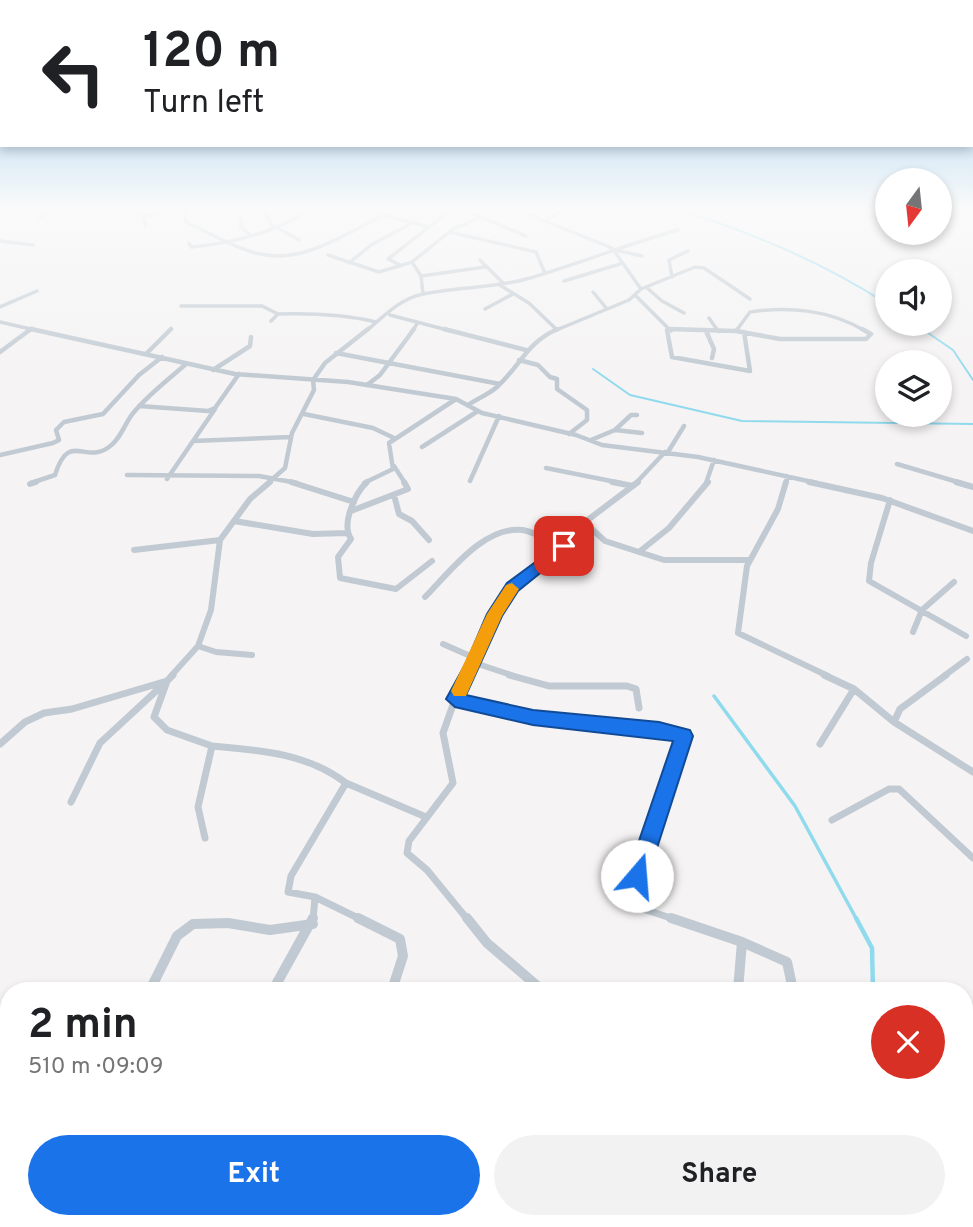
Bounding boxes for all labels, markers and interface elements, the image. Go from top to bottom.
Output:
text: 120 m [143,23,280,85]
icon: left [28,28,119,119]
text: Turn left [143,84,264,124]
north arrow [875,168,952,245]
map controls [875,168,952,427]
button: sound [875,259,952,336]
button: layers [875,350,952,427]
pin [534,516,594,576]
icon: arrive [545,527,583,565]
position arrow [600,839,674,913]
text: 2 min [28,1000,138,1053]
button: close [871,1005,945,1079]
text: 510 m · 09:09 [28,1053,164,1082]
button: Exit [28,1135,480,1215]
button: Share [494,1135,945,1215]

